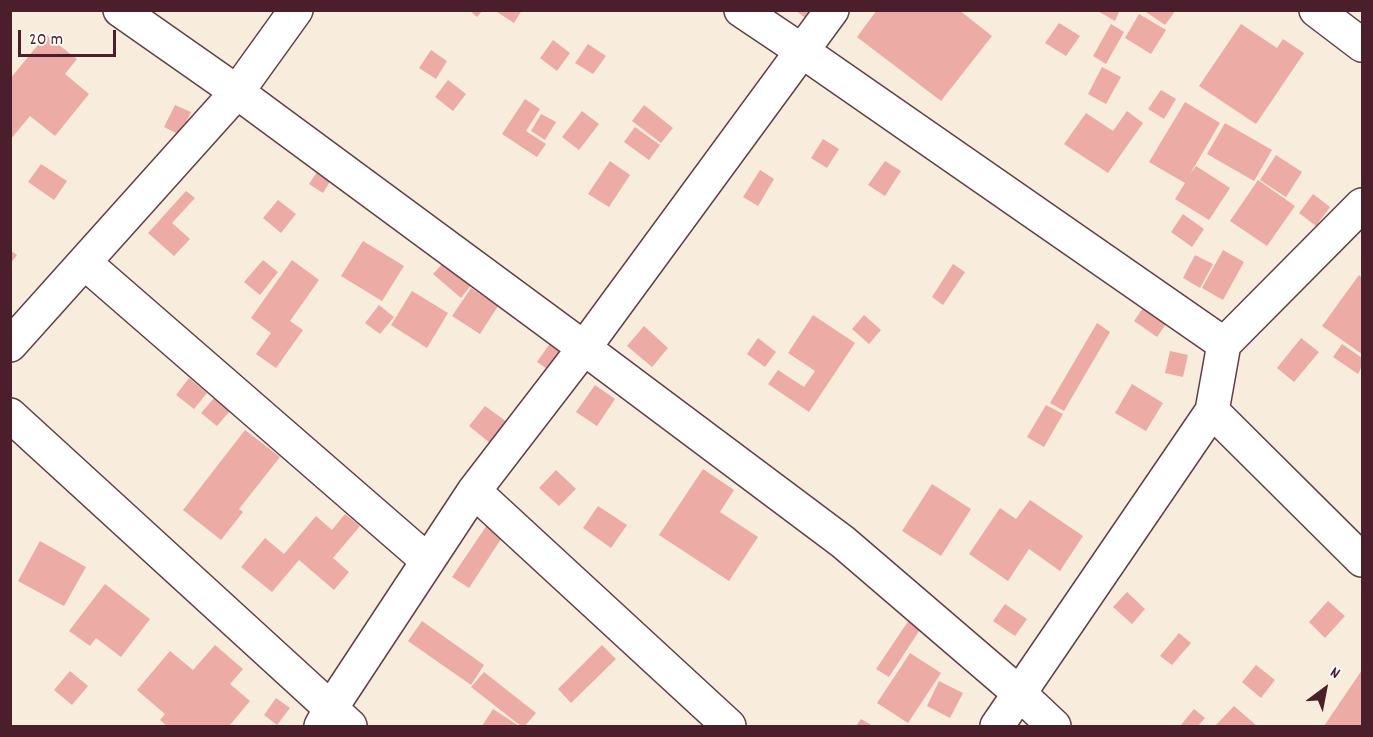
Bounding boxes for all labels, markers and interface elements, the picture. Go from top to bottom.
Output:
scale bar [21,18,118,56]
text: 20 m [29,28,63,53]
north arrow [1295,659,1355,719]
text: N [1325,661,1344,685]

